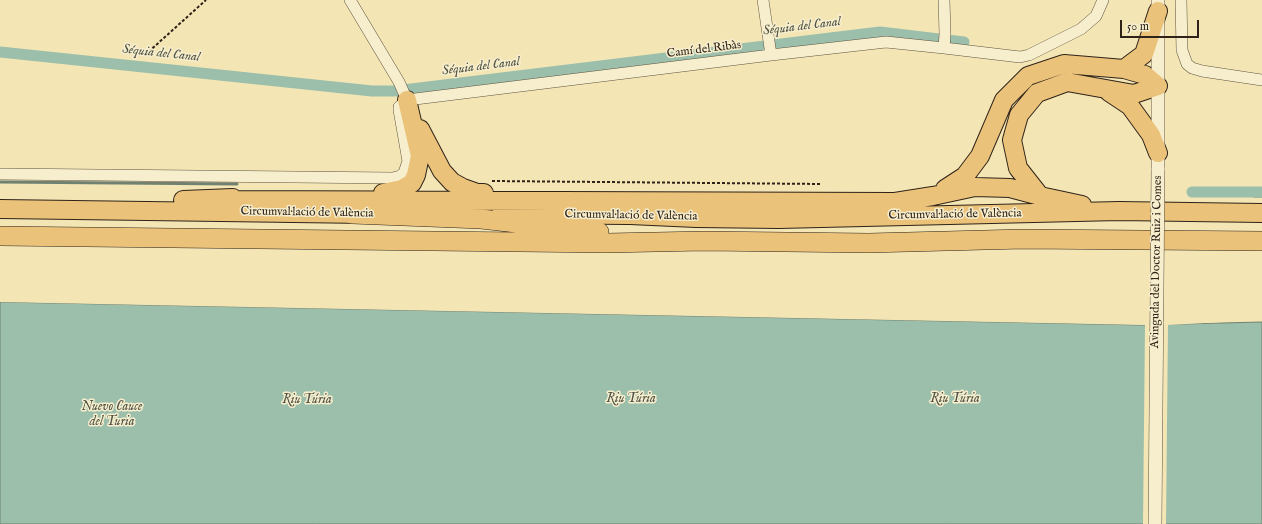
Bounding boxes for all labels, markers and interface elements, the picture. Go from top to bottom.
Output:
scale bar [1122,12,1201,38]
water label: Séquia del Canal [762,15,842,39]
text: 50 m [1127,19,1149,34]
street label: Camí del Ribàs [666,38,742,62]
water label: Séquia del Canal [121,42,201,66]
water label: Séquia del Canal [441,55,521,79]
street label: Avinguda del Doctor Ruiz i Comes [1148,175,1166,349]
street label: Circumval·lació de València [240,205,374,221]
street label: Circumval·lació de València [888,207,1022,223]
street label: Circumval·lació de València [564,208,698,224]
water label: Riu Túria [606,391,656,407]
water label: Riu Túria [930,391,980,407]
water label: Riu Túria [282,392,332,408]
water label: Nuevo Cauce del Turia [82,399,142,430]

